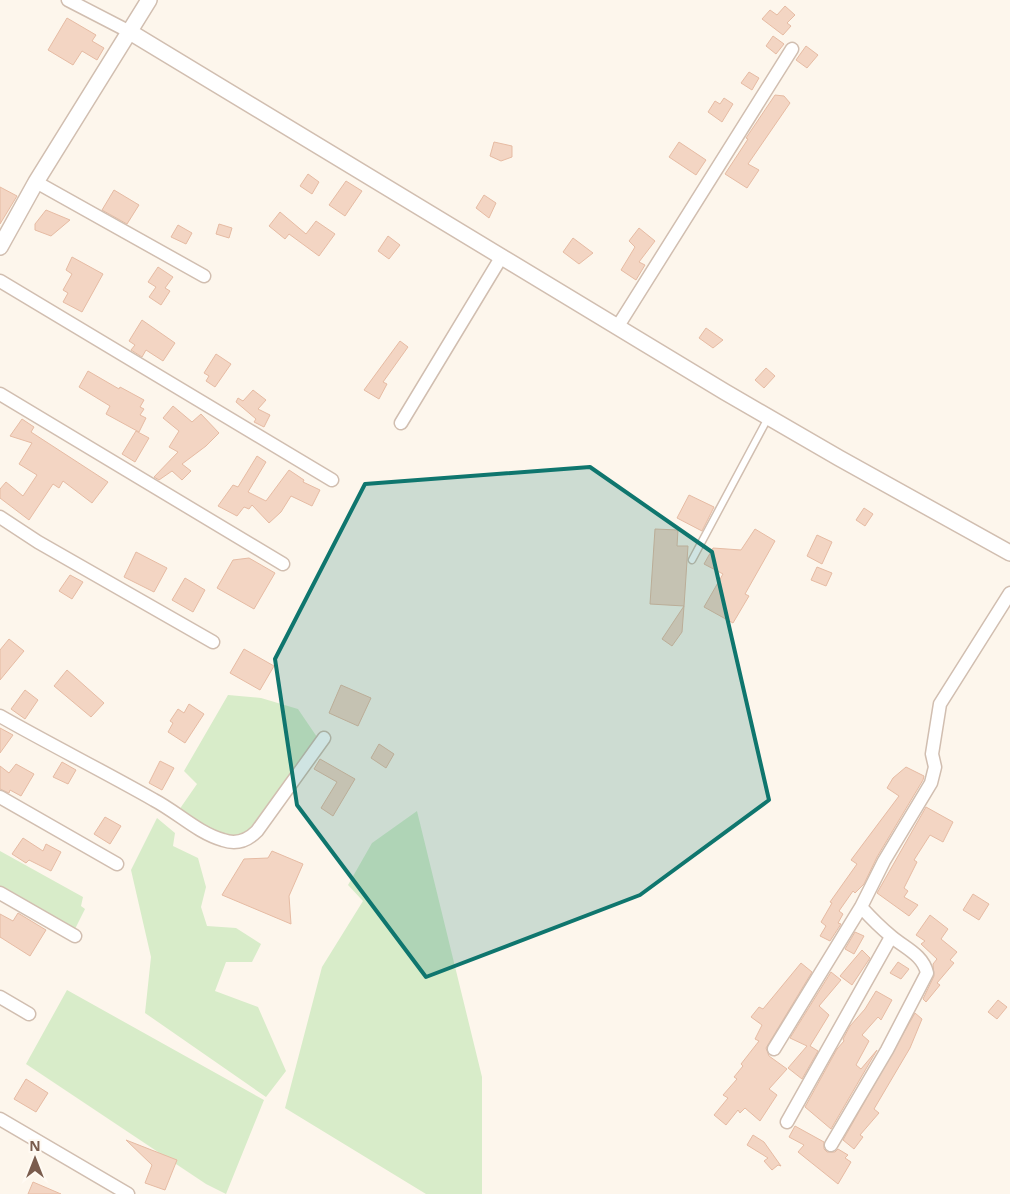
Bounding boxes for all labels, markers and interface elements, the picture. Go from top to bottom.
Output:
north arrow [10,1134,60,1184]
text: N [29,1136,41,1155]

